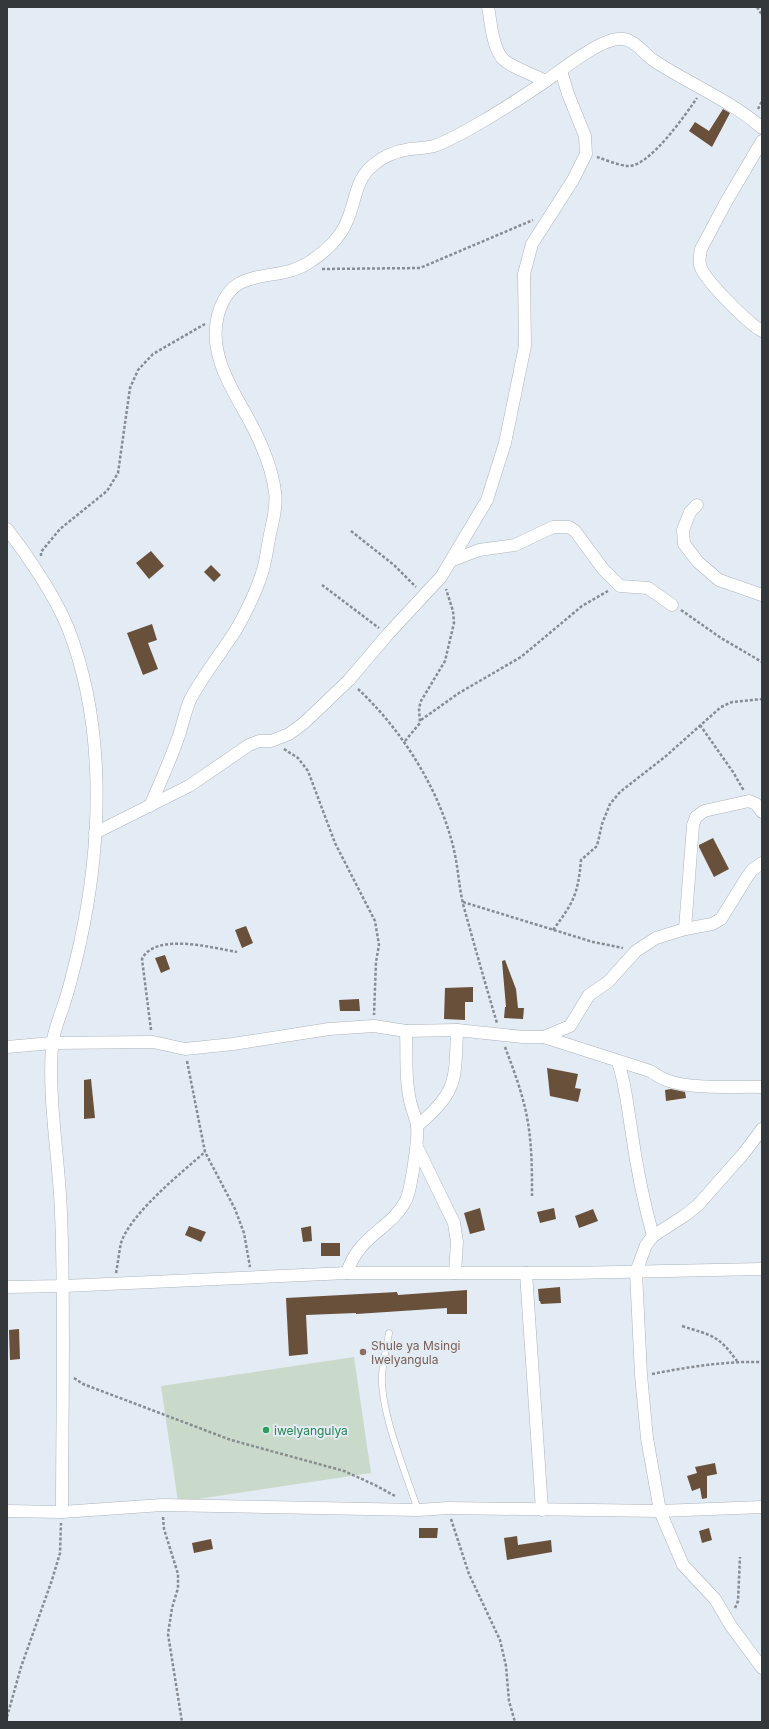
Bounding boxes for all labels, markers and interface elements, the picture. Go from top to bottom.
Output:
place label: Shule ya Msingi Iwelyangula [371,1338,460,1367]
marker: Shule ya Msingi Iwelyangula [358,1347,368,1357]
place label: iwelyangulya [274,1423,348,1438]
marker: iwelyangulya [261,1425,271,1435]

